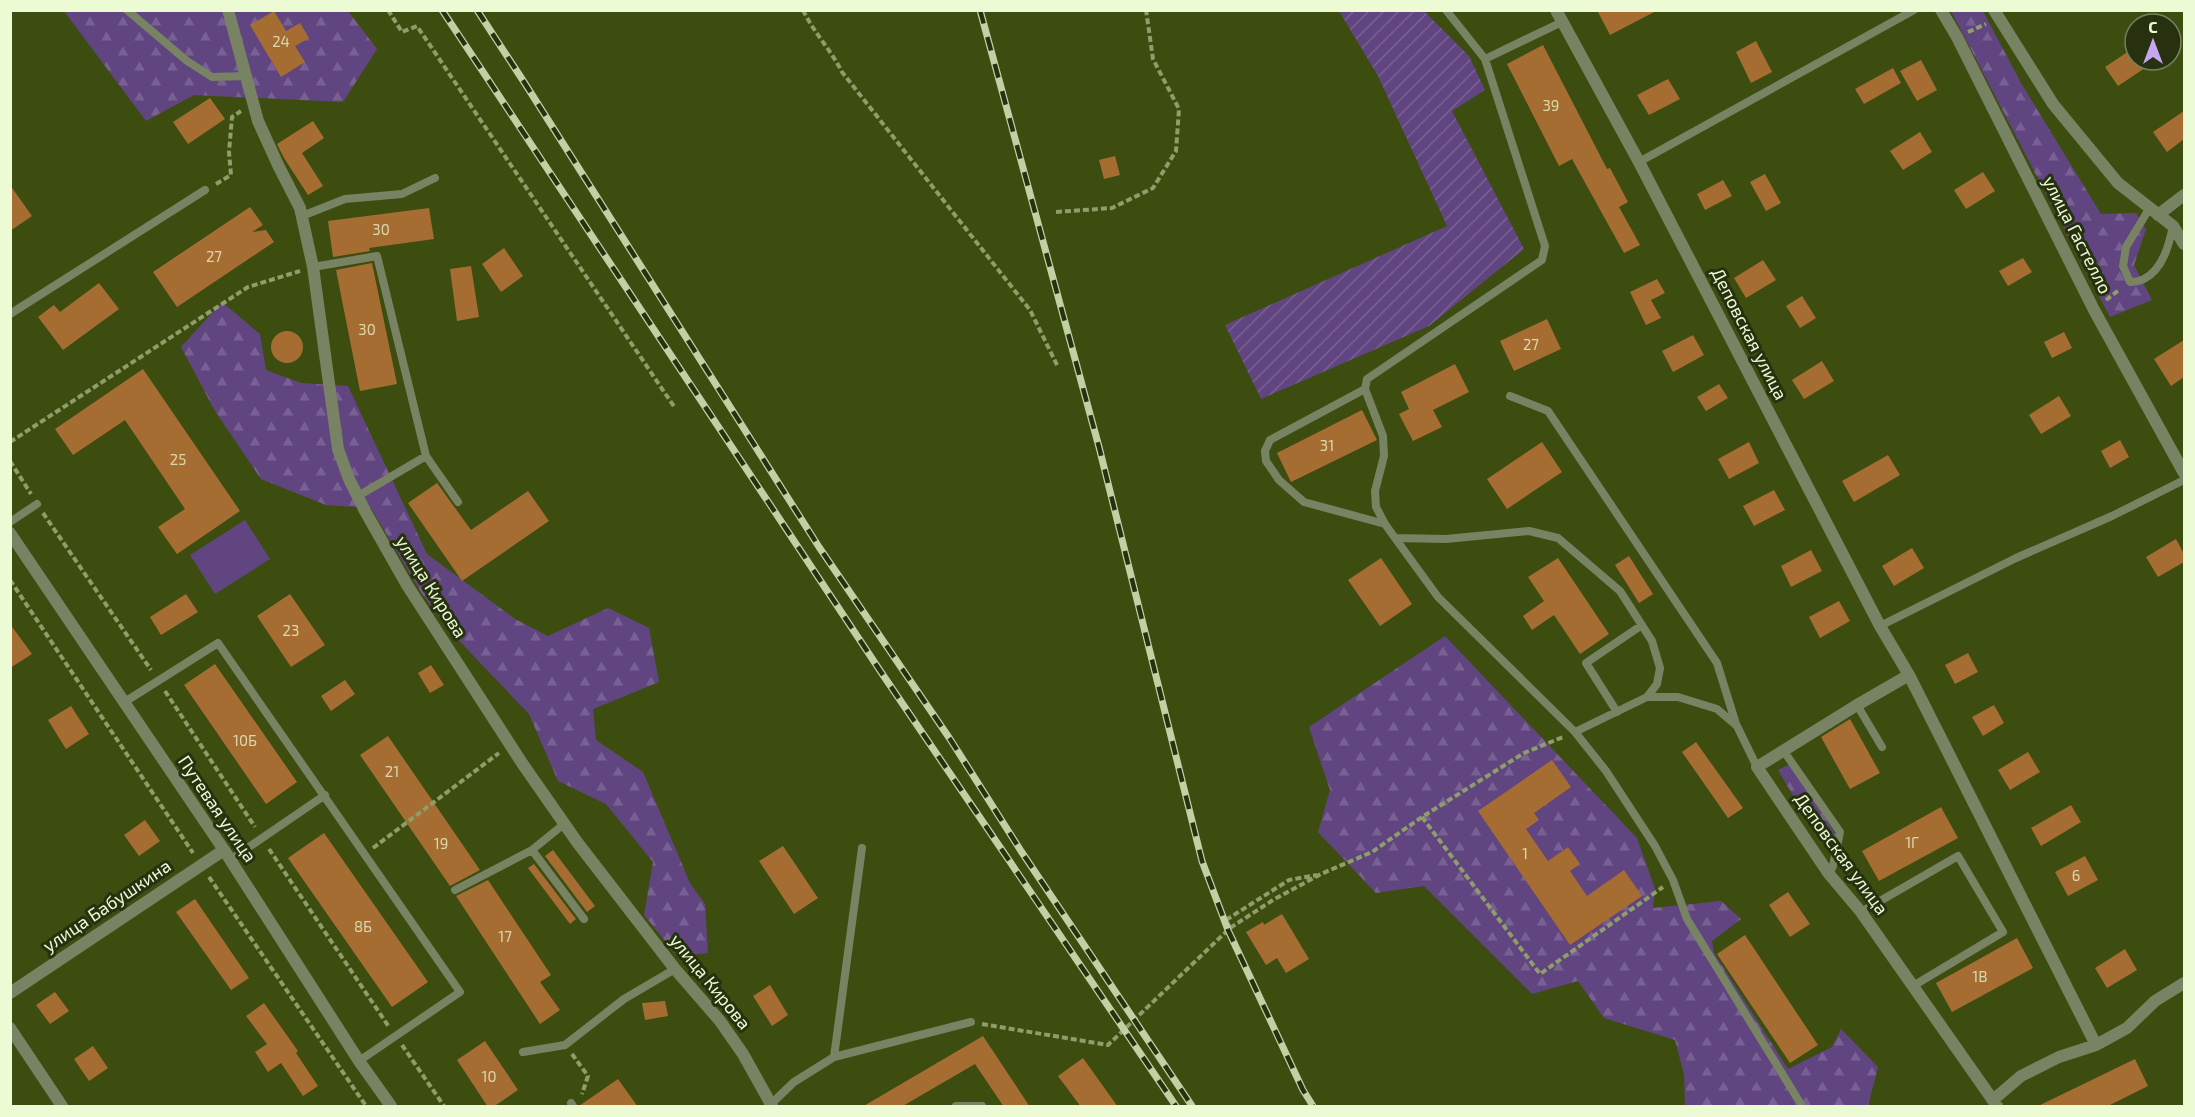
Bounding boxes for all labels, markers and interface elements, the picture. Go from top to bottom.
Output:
north arrow [2123,12,2183,72]
text: С [2148,17,2158,36]
house number: 24 [272,32,290,50]
house number: 39 [1543,96,1559,114]
street label: улица Гастелло [2039,172,2117,297]
house number: 30 [372,220,390,238]
house number: 27 [206,247,222,265]
street label: Деповская улица [1707,264,1793,403]
house number: 30 [358,320,376,338]
house number: 27 [1523,335,1539,353]
house number: 31 [1320,436,1334,454]
house number: 25 [170,450,186,468]
street label: улица Кирова [392,531,472,642]
house number: 23 [283,621,299,639]
house number: 10Б [233,731,257,749]
street label: Путевая улица [174,751,262,866]
house number: 21 [385,762,399,780]
street label: Деповская улица [1790,788,1893,919]
house number: 1Г [1905,833,1919,851]
house number: 19 [434,834,448,852]
house number: 1 [1522,844,1528,862]
street label: улица Бабушкина [38,854,175,956]
house number: 6 [2072,866,2080,884]
house number: 8Б [354,917,372,935]
house number: 17 [498,927,512,945]
street label: улица Кирова [666,929,756,1034]
house number: 1В [1972,967,1988,985]
house number: 10 [481,1067,497,1085]

